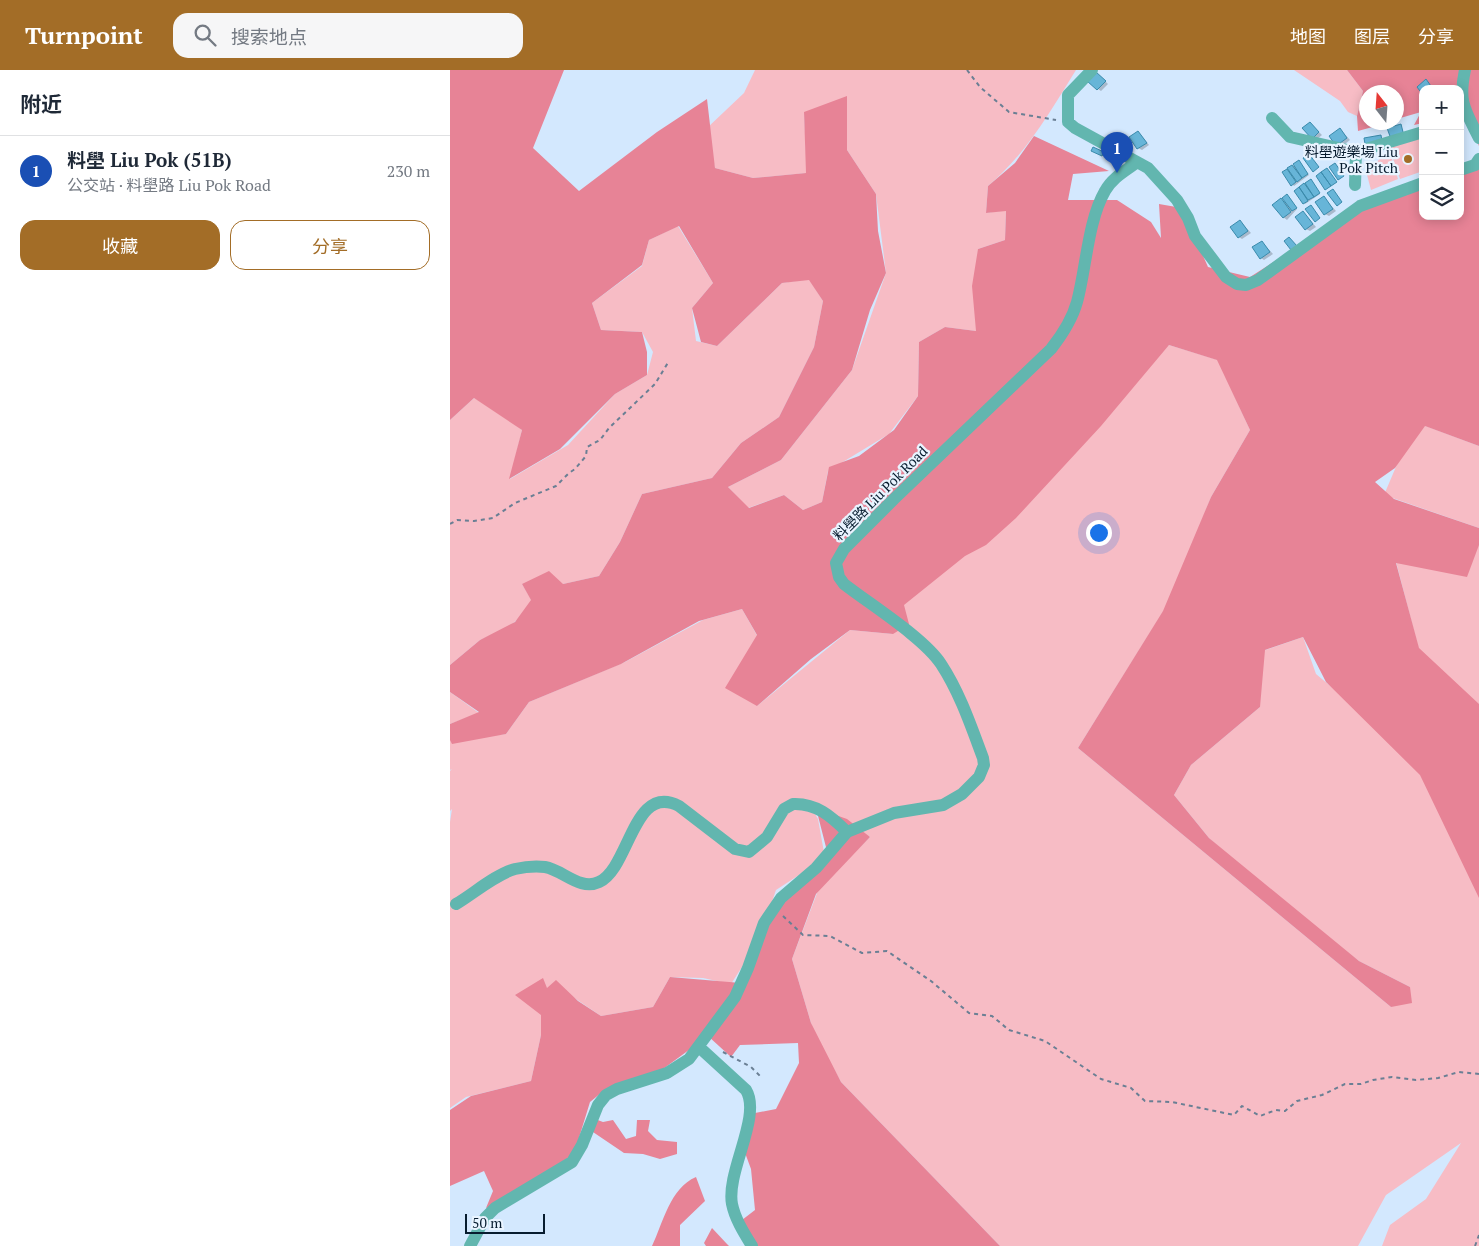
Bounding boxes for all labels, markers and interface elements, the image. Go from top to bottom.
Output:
search box [173,13,523,58]
text: Turnpoint [25,19,143,51]
icon: search [191,21,219,49]
text: 搜索地点 [231,24,307,49]
text: 地图 [1290,24,1326,48]
text: 图层 [1354,24,1390,48]
text: 分享 [1418,24,1454,48]
north arrow [1359,85,1404,130]
map controls [1419,85,1464,220]
button: + [1419,85,1464,130]
text: 附近 [20,90,62,118]
button: − [1419,130,1464,175]
pin: 1 [1101,132,1133,173]
place label: 料壆遊樂場 Liu Pok Pitch [1305,142,1398,177]
text: 料壆 Liu Pok (51B) [67,147,232,172]
marker: 料壆遊樂場 Liu Pok Pitch [1402,153,1414,165]
text: 1 [31,160,41,182]
text: 230 m [387,160,430,182]
text: 公交站 · 料壆路 Liu Pok Road [67,174,271,196]
button: layers [1419,175,1464,220]
button: 收藏 [20,220,220,270]
button: 分享 [230,220,430,270]
street label: 料壆路 Liu Pok Road [829,441,932,544]
your location [1086,520,1112,546]
scale bar [465,1211,545,1234]
text: 50 m [472,1213,502,1232]

